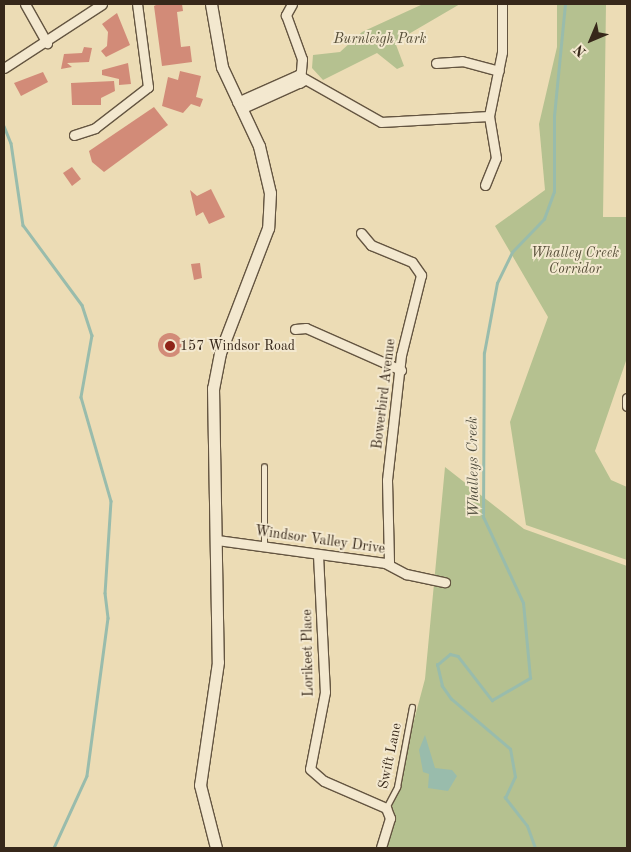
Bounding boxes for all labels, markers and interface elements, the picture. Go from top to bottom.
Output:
north arrow [566,15,616,65]
park label: Burnleigh Park [334,31,426,47]
text: N [572,42,589,59]
park label: Whalley Creek Corridor [531,245,619,278]
place label: 157 Windsor Road [180,338,295,354]
street label: Bowerbird Avenue [369,338,399,450]
marker: 157 Windsor Road [164,340,176,352]
water label: Whalleys Creek [464,416,484,518]
street label: Windsor Valley Drive [254,523,386,557]
street label: Lorikeet Place [299,609,317,697]
street label: Swift Lane [375,721,405,791]

